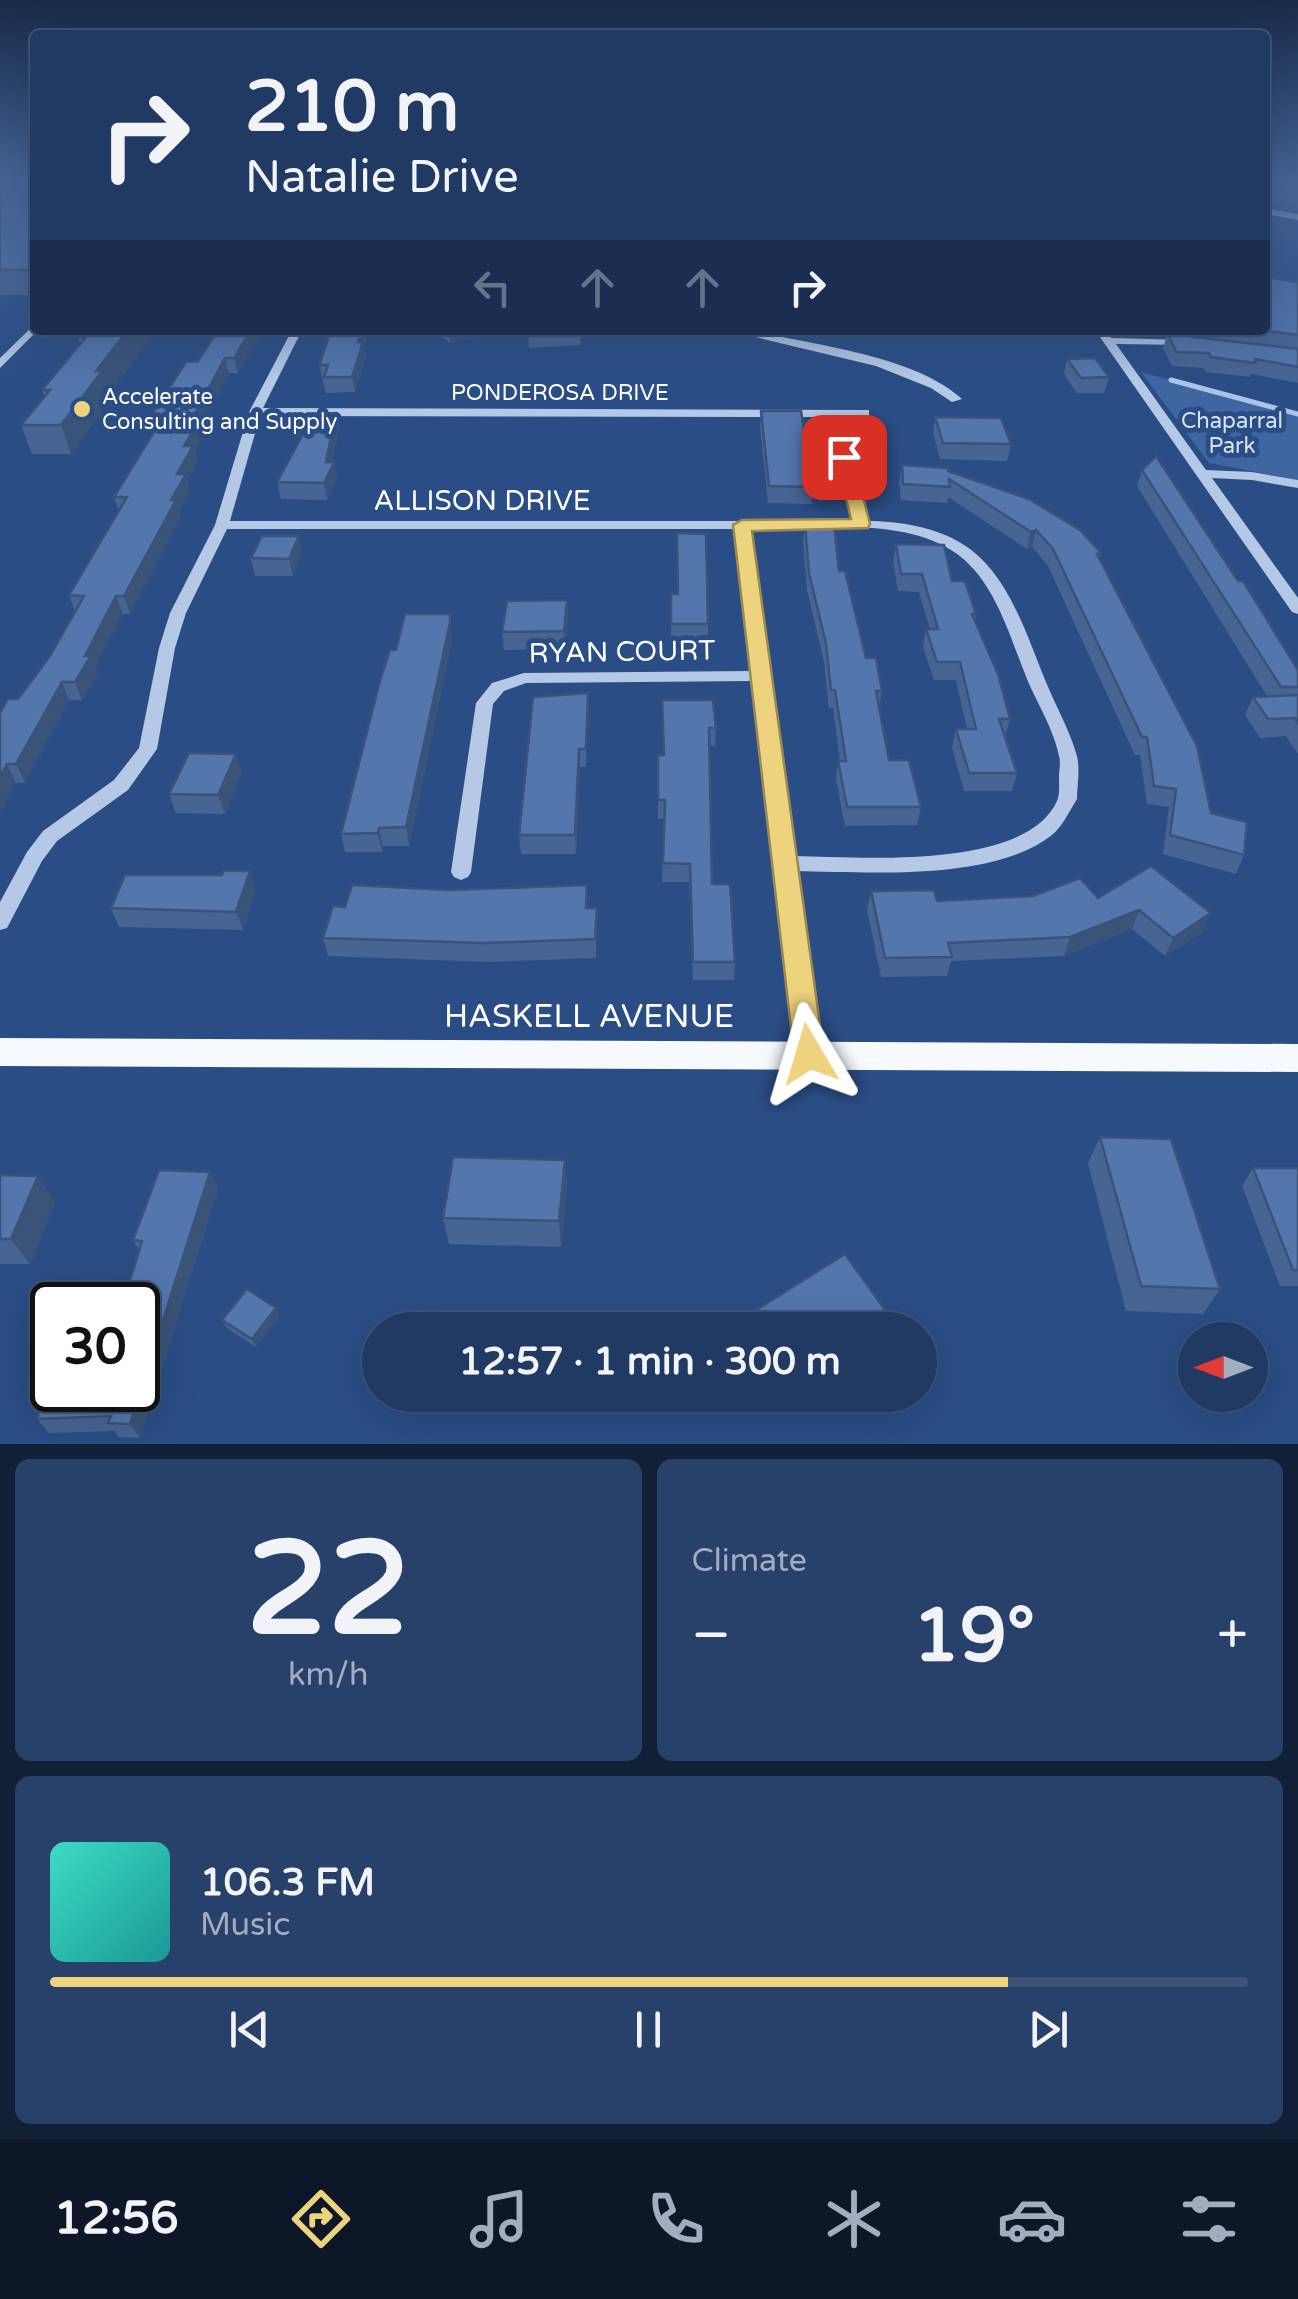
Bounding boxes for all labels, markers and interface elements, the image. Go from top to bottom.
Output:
text: 210 m [245,66,459,150]
icon: right [80,70,210,200]
text: Natalie Drive [245,151,519,205]
icon: left [465,260,520,315]
icon: ahead [570,260,625,315]
icon: ahead [675,260,730,315]
icon: right [780,260,835,315]
street label: PONDEROSA DRIVE [451,380,669,406]
place label: Accelerate Consulting and Supply [102,384,337,435]
marker: Accelerate Consulting and Supply [71,398,93,420]
park label: Chaparral Park [1181,408,1283,459]
pin [802,415,887,500]
icon: arrive [817,430,872,485]
street label: ALLISON DRIVE [373,484,591,518]
street label: RYAN COURT [528,633,716,671]
street label: HASKELL AVENUE [444,998,734,1036]
position arrow [757,1002,861,1106]
speed limit sign: 30 [30,1282,160,1412]
north arrow [1178,1322,1268,1412]
map controls [1178,1322,1268,1412]
text: 12:57 · 1 min · 300 m [458,1339,841,1385]
text: 22 [247,1513,410,1669]
text: Climate [692,1542,807,1580]
text: 19° [913,1591,1035,1681]
text: − [692,1603,731,1669]
text: + [1217,1603,1248,1669]
text: km/h [288,1656,368,1694]
text: 106.3 FM [200,1860,375,1906]
text: Music [200,1906,290,1944]
icon: previous [222,2002,277,2057]
icon: pause [621,2002,676,2057]
icon: next [1021,2002,1076,2057]
icon: directions [286,2184,356,2254]
icon: music [464,2184,534,2254]
icon: phone [641,2184,711,2254]
icon: climate [819,2184,889,2254]
icon: car [997,2184,1067,2254]
icon: filters [1174,2184,1244,2254]
text: 12:56 [54,2192,179,2246]

